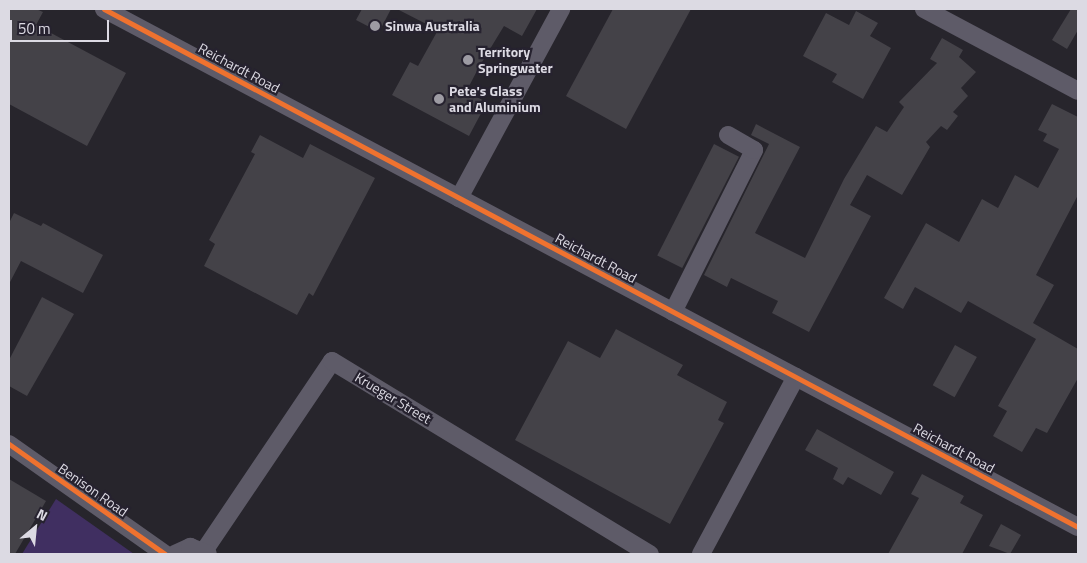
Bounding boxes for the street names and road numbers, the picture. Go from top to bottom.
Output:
street label: Reichardt Road [195,40,283,96]
street label: Reichardt Road [552,230,640,286]
street label: Krueger Street [352,369,434,427]
street label: Reichardt Road [910,420,998,476]
street label: Benison Road [55,460,131,520]

